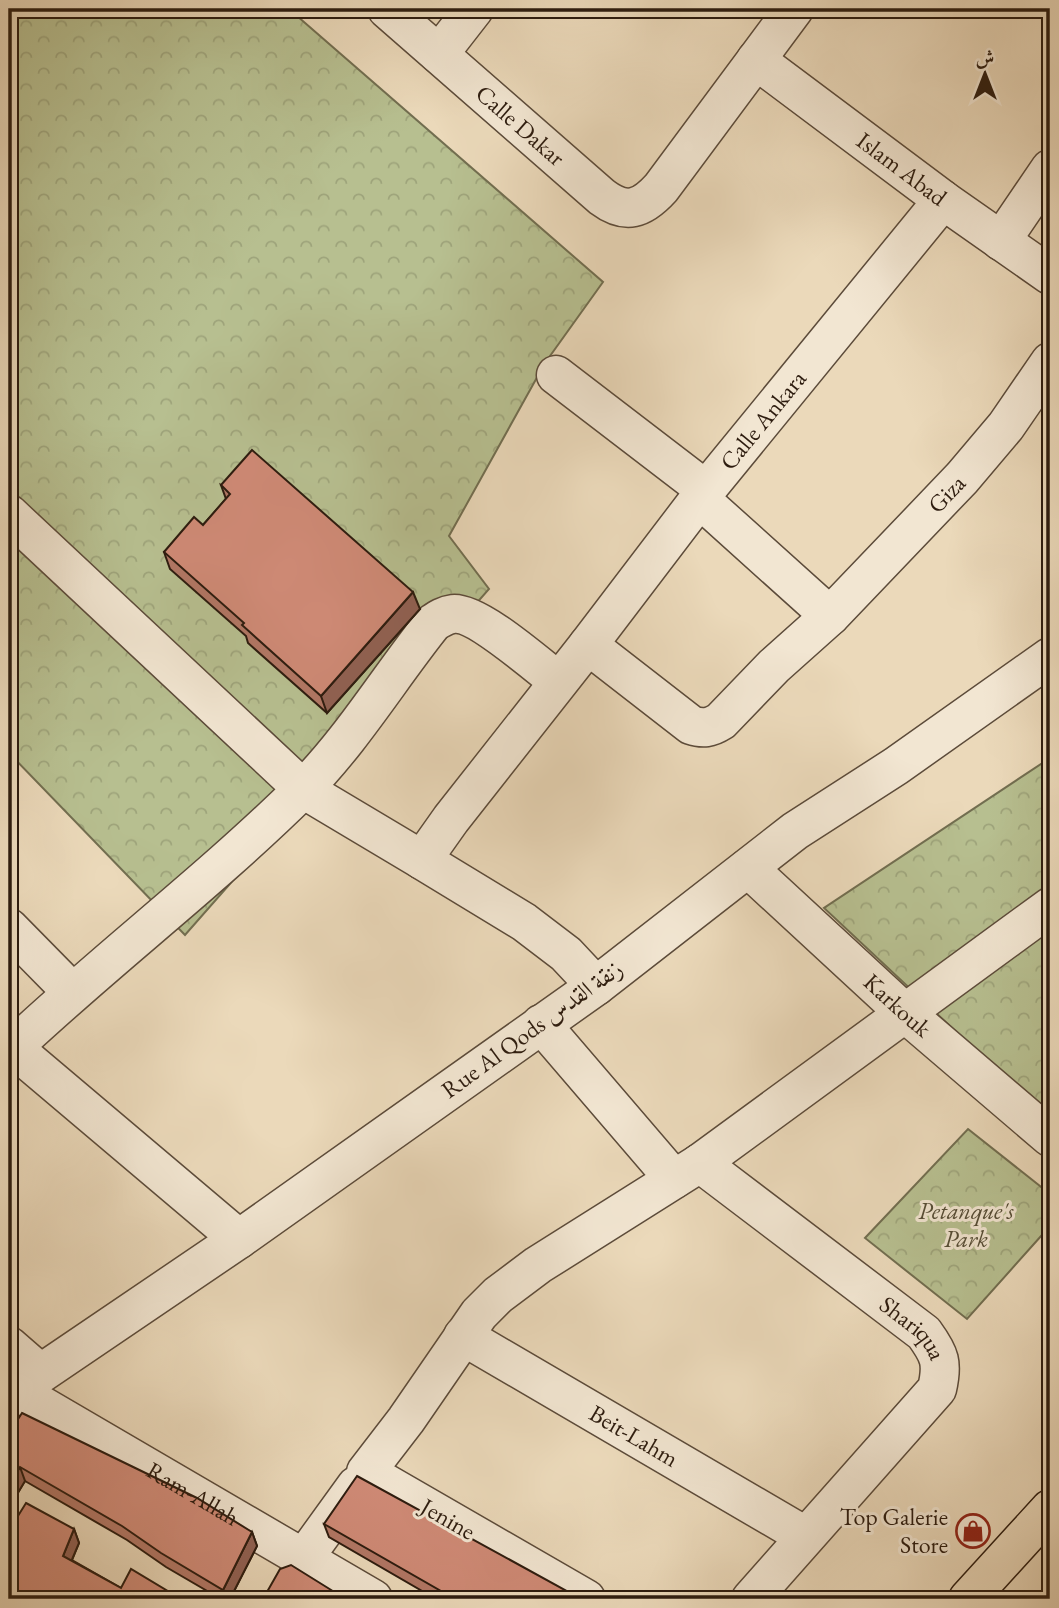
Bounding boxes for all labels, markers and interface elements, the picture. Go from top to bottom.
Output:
north arrow [950,38,1020,108]
text: ش [976,45,994,70]
street label: Calle Dakar [469,78,572,173]
street label: Islam Abad [851,125,954,213]
street label: Calle Ankara [713,363,813,476]
street label: Giza [921,467,972,520]
street label: Rue Al Qods زنقة القدس [435,952,628,1105]
street label: Karkouk [857,966,939,1044]
park label: Petanque's Park [918,1195,1014,1254]
street label: Shariqua [873,1289,954,1365]
street label: Beit-Lahm [584,1397,685,1474]
street label: Ram-Allah [141,1454,245,1533]
street label: Jenine [414,1490,481,1547]
place label: Top Galerie Store [840,1501,948,1560]
shop icon: Top Galerie Store [954,1512,992,1550]

